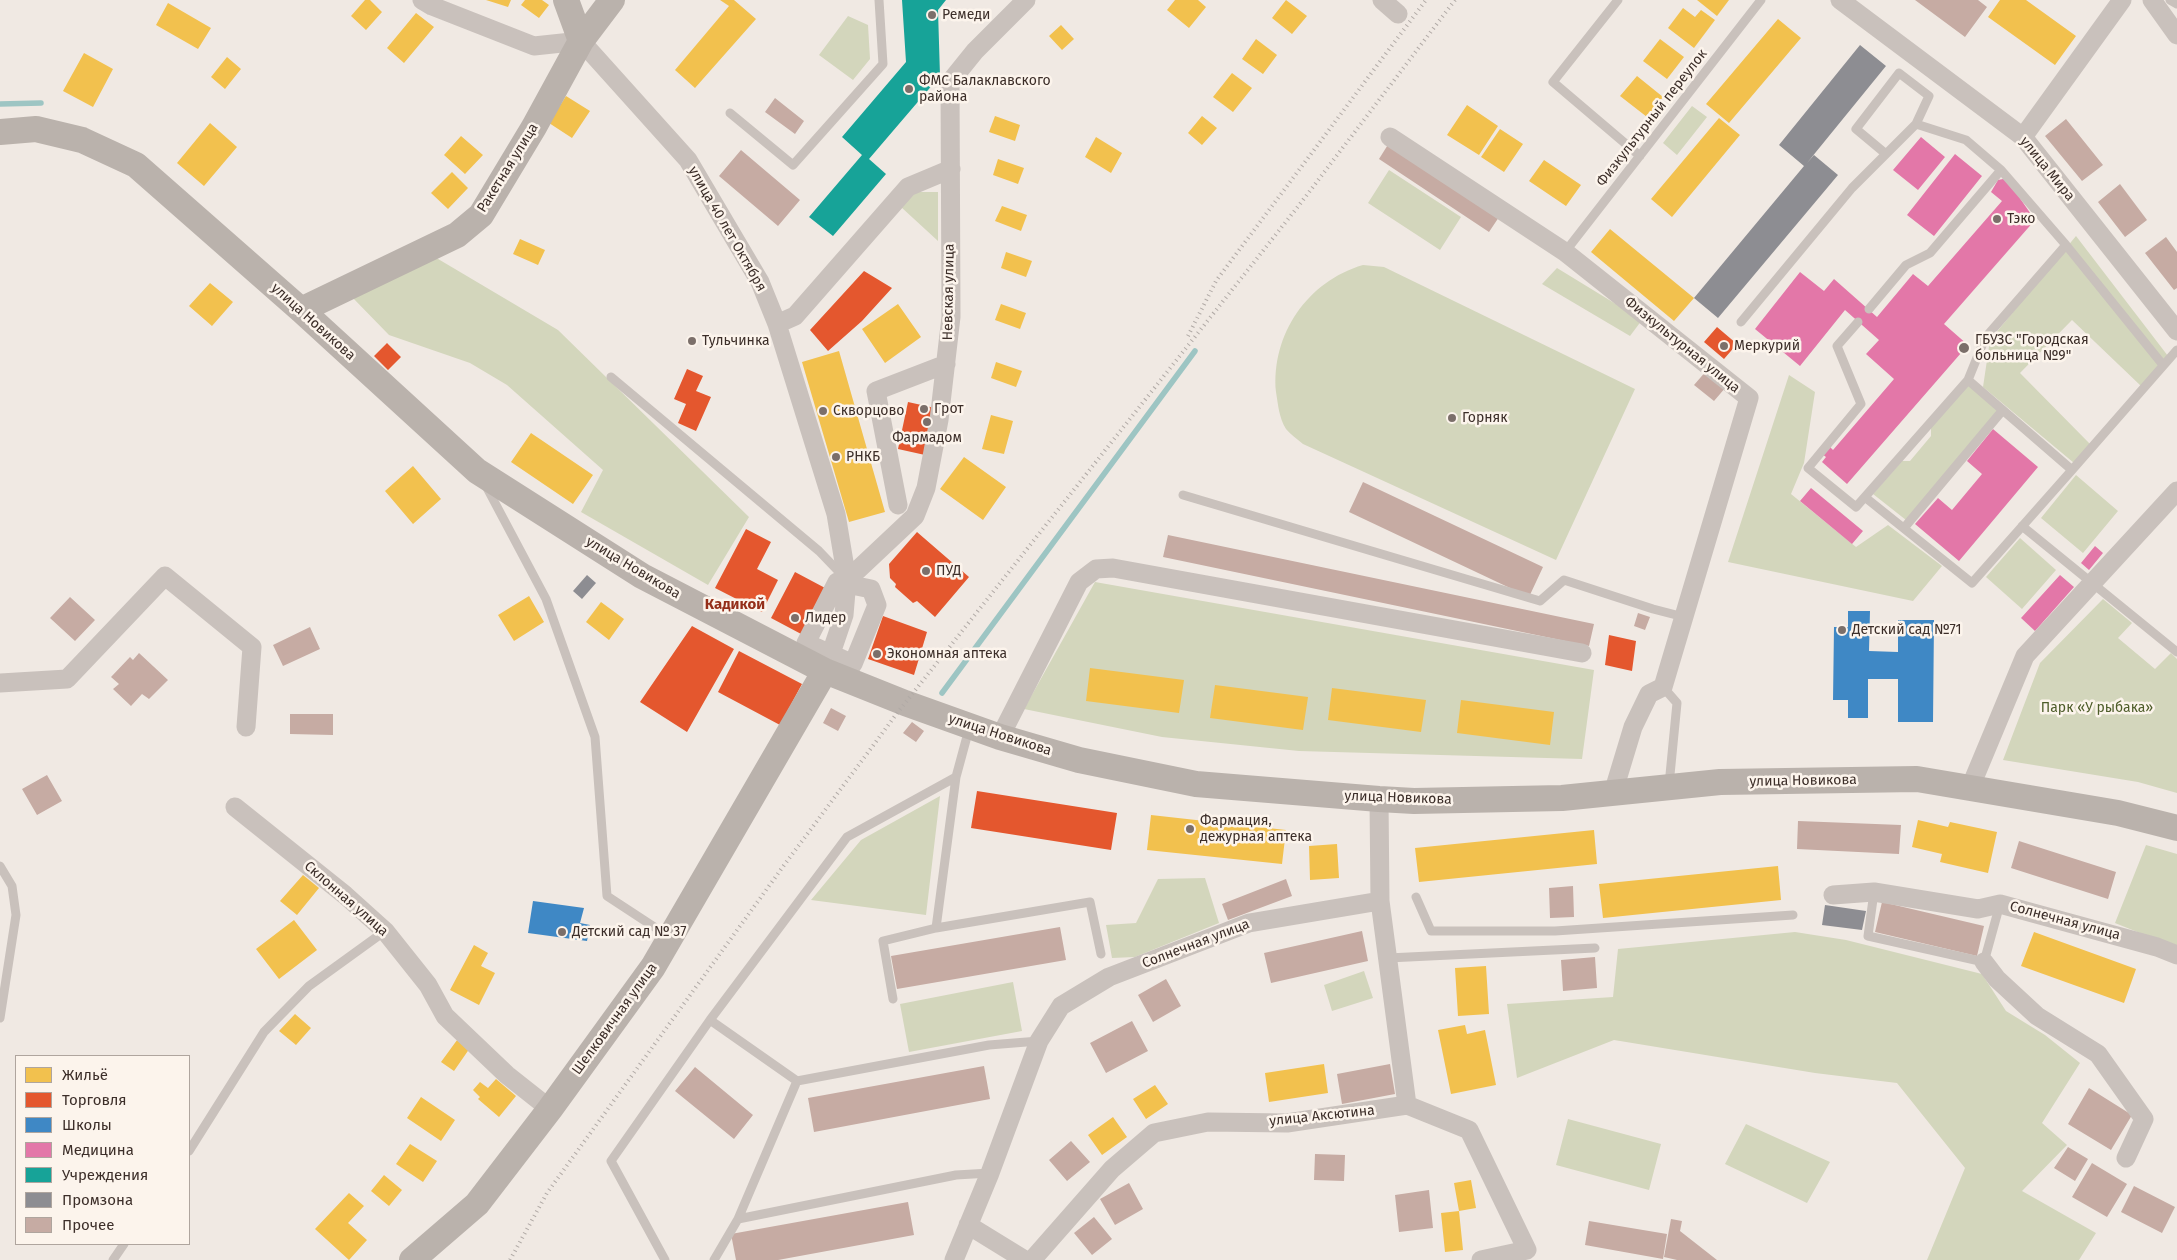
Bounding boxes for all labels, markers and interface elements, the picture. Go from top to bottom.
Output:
place label: Ремеди [942,7,990,23]
marker: Ремеди [926,9,938,21]
street label: Физкультурный переулок [1593,46,1711,190]
place label: ФМС Балаклавского района [919,73,1051,105]
marker: ФМС Балаклавского района [903,83,915,95]
street label: Ракетная улица [474,120,542,216]
street label: улица Мира [2016,133,2078,205]
street label: улица 40 лет Октября [684,163,770,295]
place label: Тэко [2007,211,2035,227]
marker: Тэко [1991,213,2003,225]
street label: Невская улица [940,243,958,341]
street label: улица Новикова [267,280,359,364]
street label: Физкультурная улица [1621,293,1743,397]
place label: ГБУЗС "Городская больница №9" [1975,332,2089,364]
place label: Тульчинка [702,333,770,349]
marker: Тульчинка [686,335,698,347]
place label: Меркурий [1734,338,1800,354]
marker: Меркурий [1718,340,1730,352]
marker: ГБУЗС "Городская больница №9" [1957,341,1971,355]
place label: Грот [934,401,964,417]
place label: Скворцово [833,403,904,419]
marker: Грот [918,403,930,415]
marker: Скворцово [817,405,829,417]
place label: Горняк [1462,410,1507,426]
marker: Горняк [1446,412,1458,424]
marker: Фармадом [921,416,933,428]
place label: Фармадом [892,430,962,446]
place label: РНКБ [846,449,880,465]
marker: РНКБ [830,451,842,463]
street label: улица Новикова [583,533,683,603]
place label: ПУД [936,563,961,579]
marker: ПУД [920,565,932,577]
district label: Кадикой [705,596,765,614]
place label: Лидер [805,610,846,626]
marker: Лидер [789,612,801,624]
place label: Детский сад №71 [1852,622,1962,638]
marker: Детский сад №71 [1836,624,1848,636]
place label: Экономная аптека [887,646,1007,662]
marker: Экономная аптека [871,648,883,660]
park label: Парк «У рыбака» [2041,700,2153,716]
street label: улица Новикова [946,710,1054,760]
street label: улица Новикова [1749,772,1857,790]
street label: улица Новикова [1344,788,1452,808]
place label: Фармация, дежурная аптека [1200,813,1312,846]
marker: Фармация, дежурная аптека [1184,823,1196,835]
street label: Склонная улица [301,858,391,940]
street label: Солнечная улица [2008,898,2122,944]
street label: Солнечная улица [1140,916,1252,972]
place label: Детский сад № 37 [572,924,687,940]
marker: Детский сад № 37 [556,926,568,938]
street label: Шелковичная улица [569,960,661,1078]
legend [15,1055,190,1245]
text: Жильё [62,1066,108,1084]
text: Торговля [62,1091,127,1109]
street label: улица Аксютина [1268,1102,1376,1130]
text: Школы [62,1116,112,1134]
text: Медицина [62,1141,134,1159]
text: Учреждения [62,1166,148,1184]
text: Промзона [62,1191,133,1209]
text: Прочее [62,1216,114,1234]

